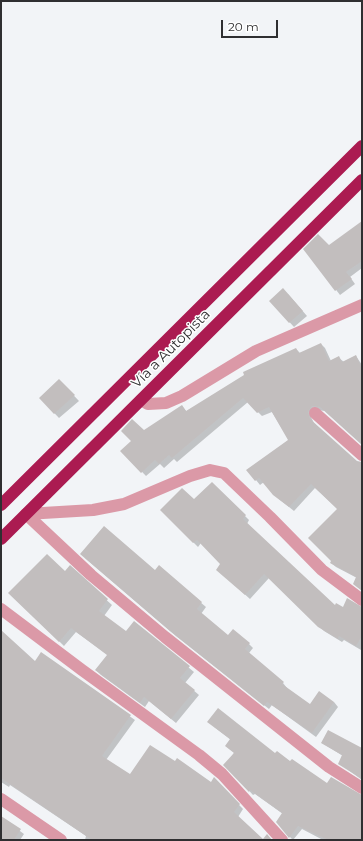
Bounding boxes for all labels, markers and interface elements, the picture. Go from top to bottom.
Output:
scale bar [223,12,280,38]
text: 20 m [228,19,259,34]
street label: Vía a Autopista [128,306,214,392]

